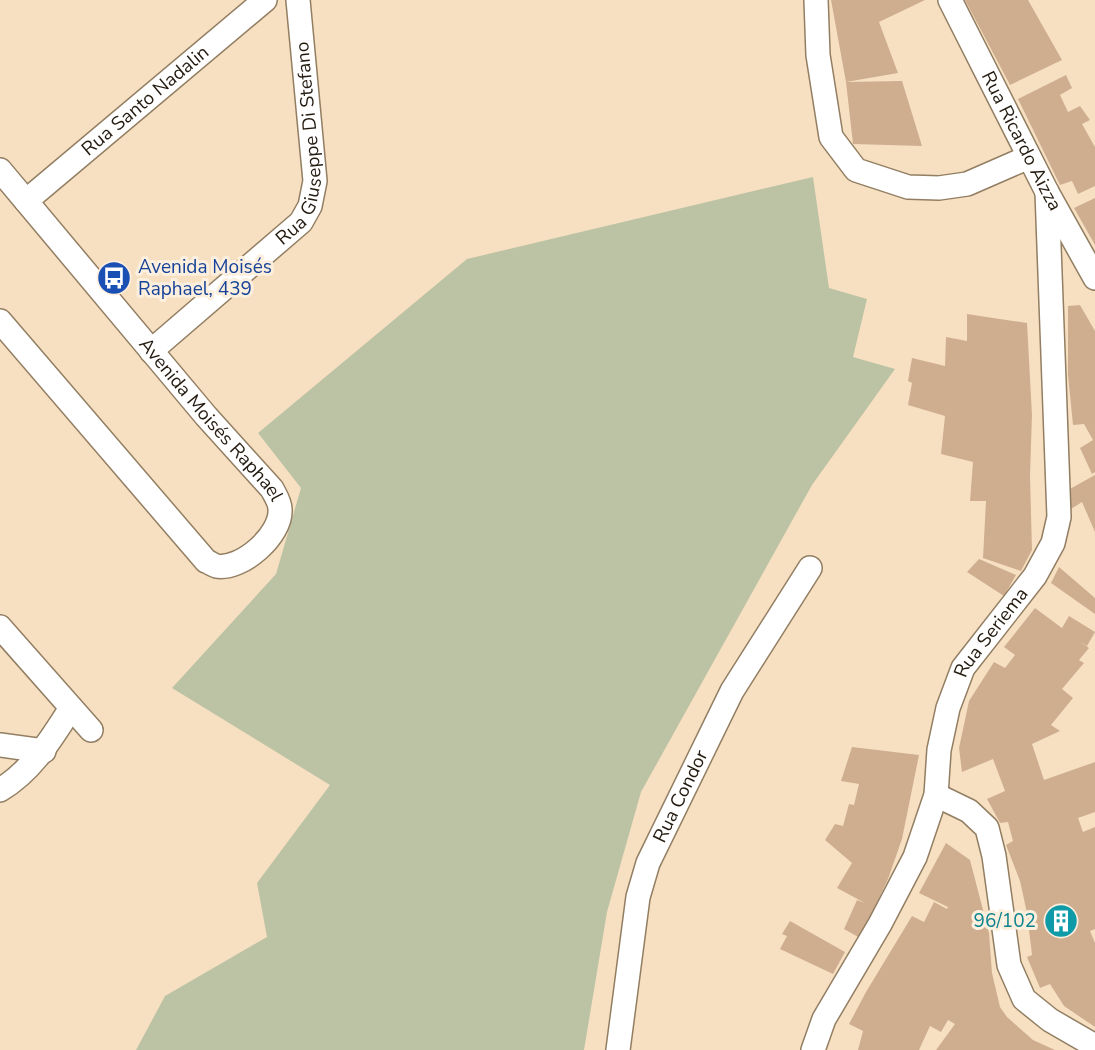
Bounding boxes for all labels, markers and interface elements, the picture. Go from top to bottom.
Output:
street label: Rua Santo Nadalin [76,39,215,162]
street label: Rua Giuseppe Di Stefano [270,41,328,251]
street label: Rua Ricardo Aizza [975,67,1068,215]
place label: Avenida Moisés Raphael, 439 [138,254,272,302]
bus stop icon: Avenida Moisés Raphael, 439 [95,259,133,297]
street label: Avenida Moisés Raphael [133,332,290,506]
street label: Rua Seriema [948,582,1034,681]
street label: Rua Condor [647,745,714,847]
building icon: 96/102 [1042,902,1080,940]
place label: 96/102 [974,908,1036,934]

